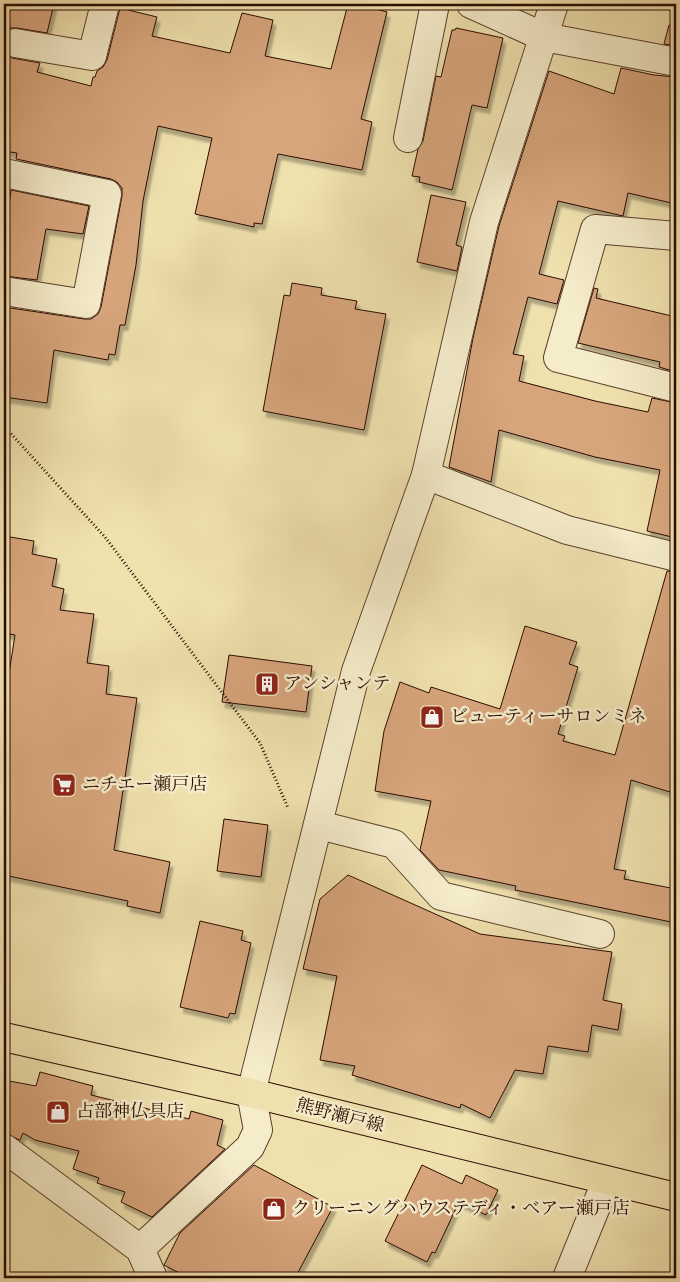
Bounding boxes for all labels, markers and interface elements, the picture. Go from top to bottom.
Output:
building icon: アンシャンテ [254,671,280,697]
place label: アンシャンテ [284,673,390,695]
shop icon: ビューティーサロンミネ [419,704,445,730]
place label: ビューティーサロンミネ [450,706,647,728]
supermarket icon: ニチエー瀬戸店 [51,772,77,798]
place label: ニチエー瀬戸店 [82,774,207,796]
street label: 熊野瀬戸線 [294,1094,386,1138]
shop icon: 占部神仏具店 [45,1099,71,1125]
place label: 占部神仏具店 [76,1101,184,1123]
shop icon: クリーニングハウステディ・ベアー瀬戸店 [261,1196,287,1222]
place label: クリーニングハウステディ・ベアー瀬戸店 [292,1198,630,1220]

